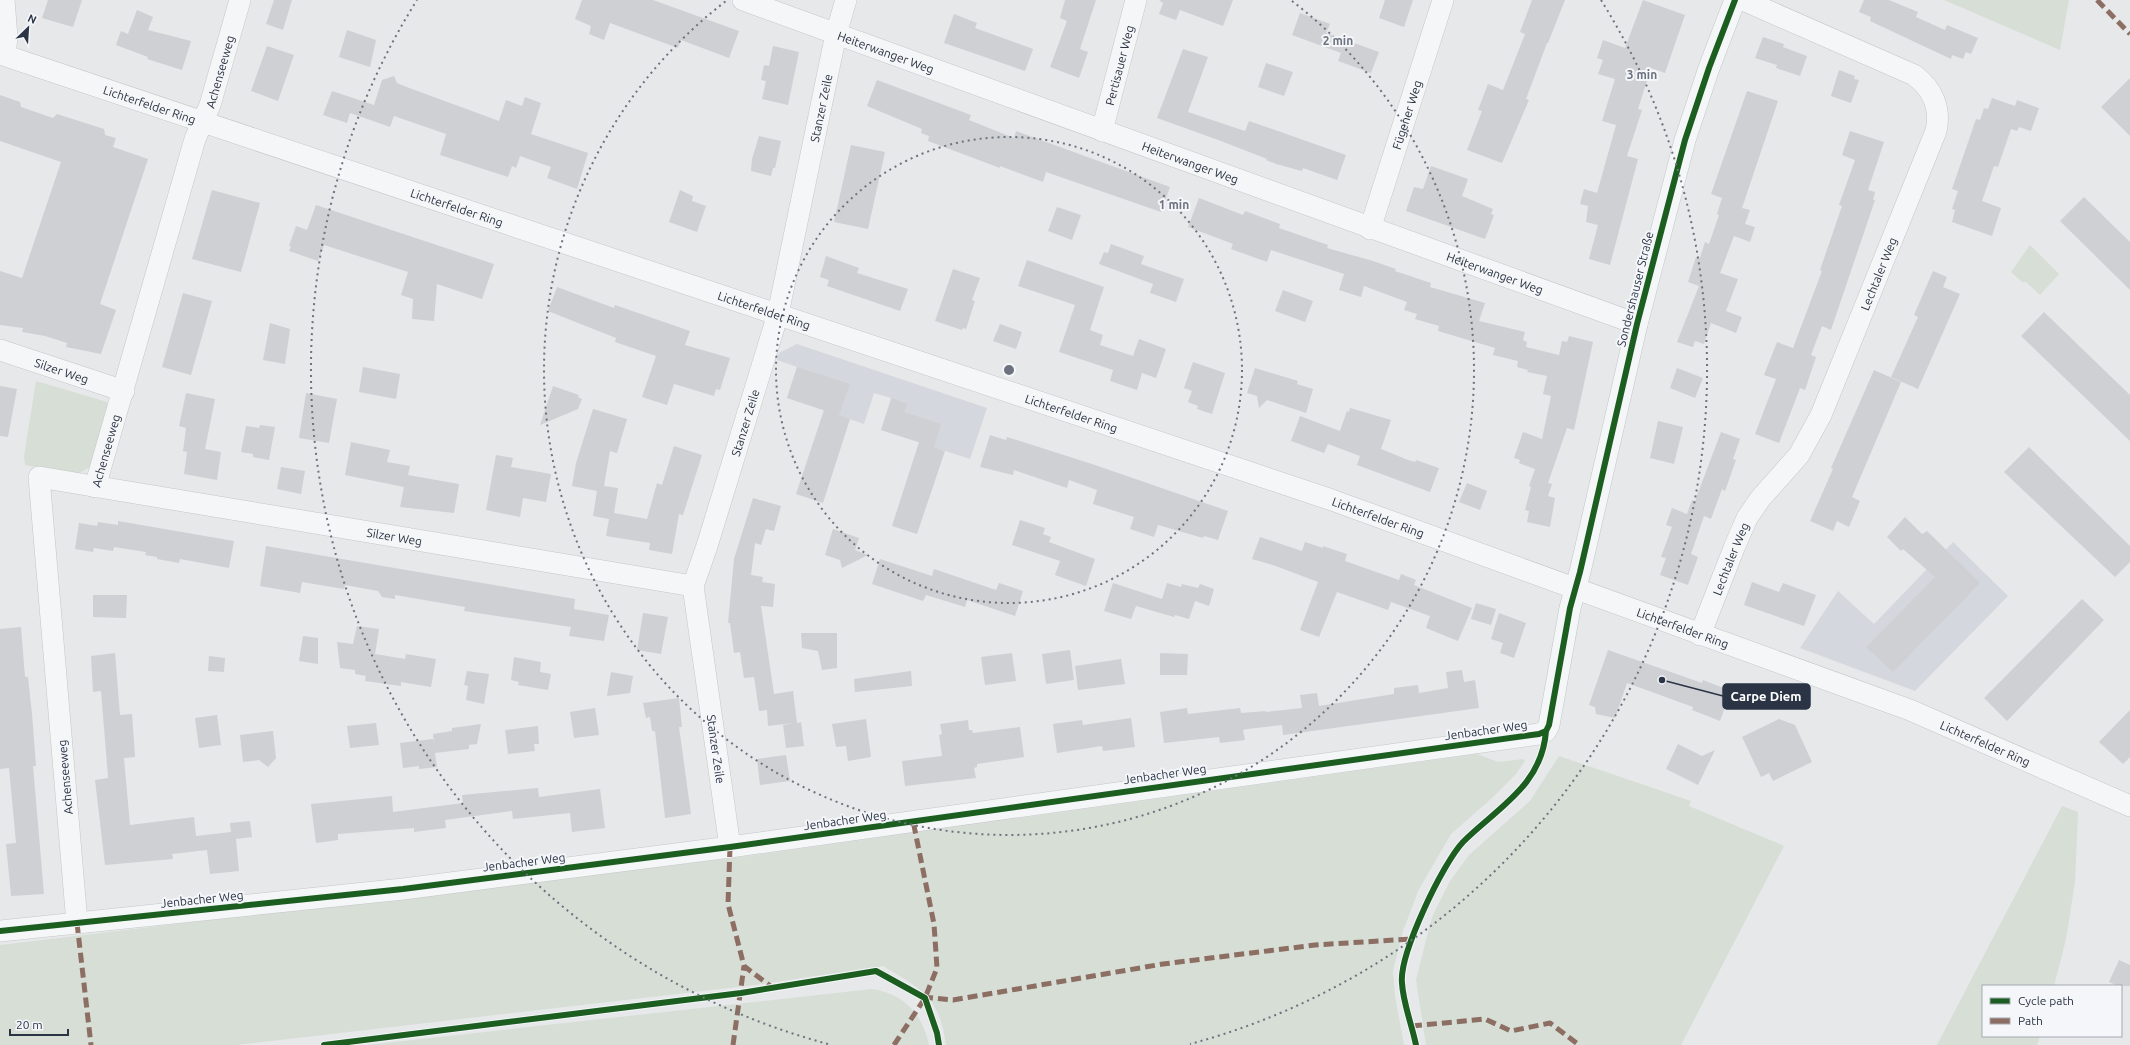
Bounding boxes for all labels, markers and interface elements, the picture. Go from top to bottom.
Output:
north arrow [8,8,48,48]
text: N [26,12,38,26]
street label: Pertisauer Weg [1102,24,1136,107]
street label: Heiterwanger Weg [836,28,936,75]
street label: Achenseeweg [203,34,236,109]
text: 2 min [1323,34,1353,47]
text: 3 min [1627,68,1657,81]
street label: Stanzer Zeile [807,73,834,143]
street label: Fügener Weg [1389,78,1424,151]
street label: Lichterfelder Ring [102,83,198,126]
street label: Heiterwanger Weg [1141,139,1241,186]
street label: Lichterfelder Ring [409,185,505,229]
text: 1 min [1159,198,1189,211]
street label: Sondershauser Straße [1614,230,1656,348]
street label: Lechtaler Weg [1858,235,1899,312]
street label: Heiterwanger Weg [1445,249,1545,296]
street label: Lichterfelder Ring [716,288,812,331]
street label: Silzer Weg [33,355,90,385]
centre of rings [1002,363,1016,377]
street label: Stanzer Zeile [728,388,761,458]
street label: Lichterfelder Ring [1024,391,1120,434]
street label: Achenseeweg [89,413,122,488]
street label: Lichterfelder Ring [1331,494,1426,540]
street label: Lechtaler Weg [1710,520,1751,597]
street label: Silzer Weg [366,525,423,547]
street label: Lichterfelder Ring [1635,605,1731,650]
callout: Carpe Diem [1723,684,1810,709]
text: Carpe Diem [1731,689,1801,703]
street label: Stanzer Zeile [705,714,727,784]
street label: Jenbacher Weg [1444,718,1528,742]
street label: Lichterfelder Ring [1938,718,2032,768]
street label: Achenseeweg [55,739,75,815]
street label: Jenbacher Weg [1123,762,1207,786]
street label: Jenbacher Weg [803,808,887,832]
street label: Jenbacher Weg [482,850,566,874]
street label: Jenbacher Weg [160,888,244,910]
legend [1982,985,2122,1037]
text: Cycle path [2018,994,2074,1007]
scale bar [10,1011,68,1037]
text: Path [2018,1014,2043,1027]
text: 20 m [16,1018,43,1031]

